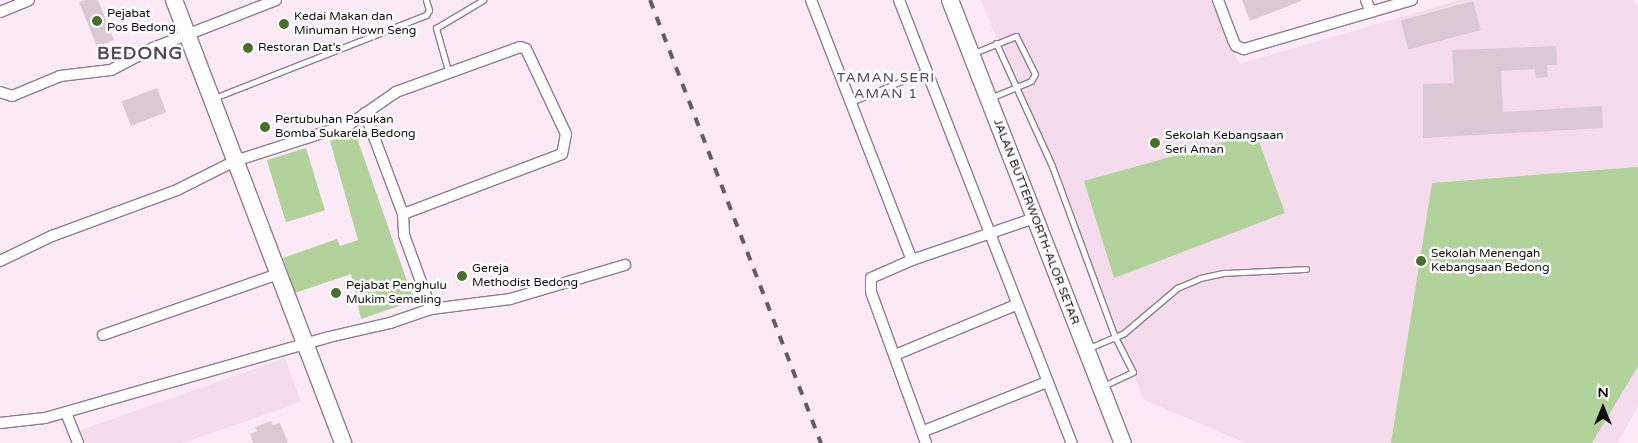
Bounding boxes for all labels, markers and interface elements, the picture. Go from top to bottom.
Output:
place label: Pejabat Pos Bedong [107,7,176,35]
place label: Kedai Makan dan Minuman Hown Seng [294,10,416,38]
marker: Pejabat Pos Bedong [91,15,103,27]
marker: Kedai Makan dan Minuman Hown Seng [278,18,290,30]
place label: Restoran Dat's [258,41,341,55]
district label: BEDONG [96,42,184,64]
marker: Restoran Dat's [242,42,254,54]
district label: TAMAN SERI AMAN 1 [836,70,936,102]
place label: Pertubuhan Pasukan Bomba Sukarela Bedong [275,113,416,141]
street label: JALAN BUTTERWORTH-ALOR SETAR [990,117,1082,327]
marker: Pertubuhan Pasukan Bomba Sukarela Bedong [259,121,271,133]
place label: Sekolah Kebangsaan Seri Aman [1165,129,1284,157]
marker: Sekolah Kebangsaan Seri Aman [1149,137,1161,149]
place label: Sekolah Menengah Kebangsaan Bedong [1431,247,1549,275]
marker: Sekolah Menengah Kebangsaan Bedong [1415,255,1427,267]
place label: Gereja Methodist Bedong [472,262,578,290]
marker: Gereja Methodist Bedong [456,270,468,282]
place label: Pejabat Penghulu Mukim Semeling [346,279,447,307]
marker: Pejabat Penghulu Mukim Semeling [330,287,342,299]
north arrow [1578,383,1628,433]
text: N [1597,384,1609,401]

